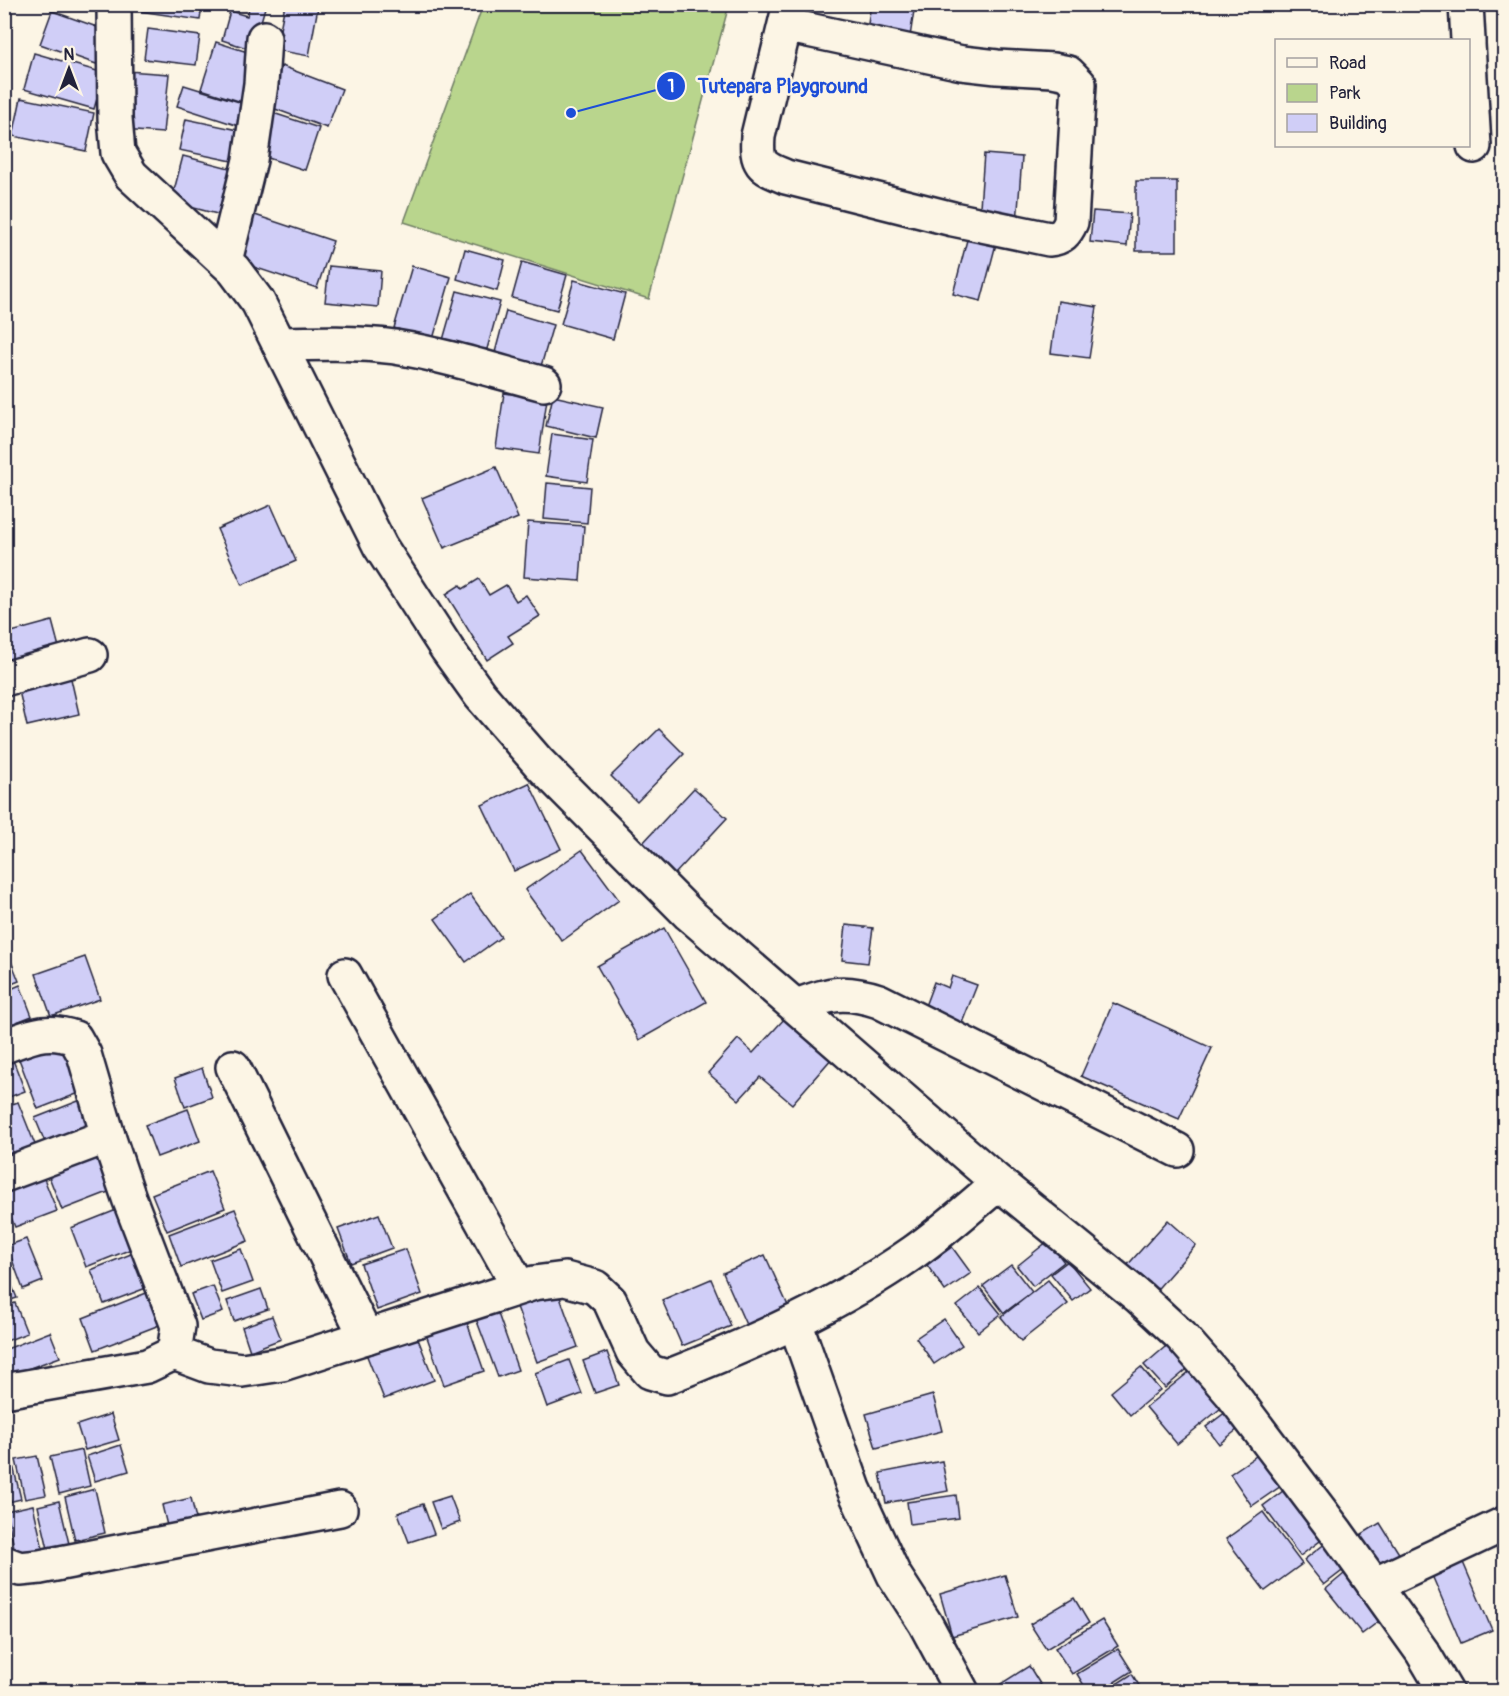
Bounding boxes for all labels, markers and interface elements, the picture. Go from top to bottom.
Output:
north arrow [39,39,99,99]
legend [1275,39,1470,147]
text: N [64,45,75,65]
text: Road [1329,52,1366,75]
callout: Tutepara Playground [656,67,880,105]
text: Tutepara Playground [697,74,868,99]
text: 1 [667,75,675,98]
text: Park [1329,82,1361,105]
text: Building [1329,112,1387,135]

